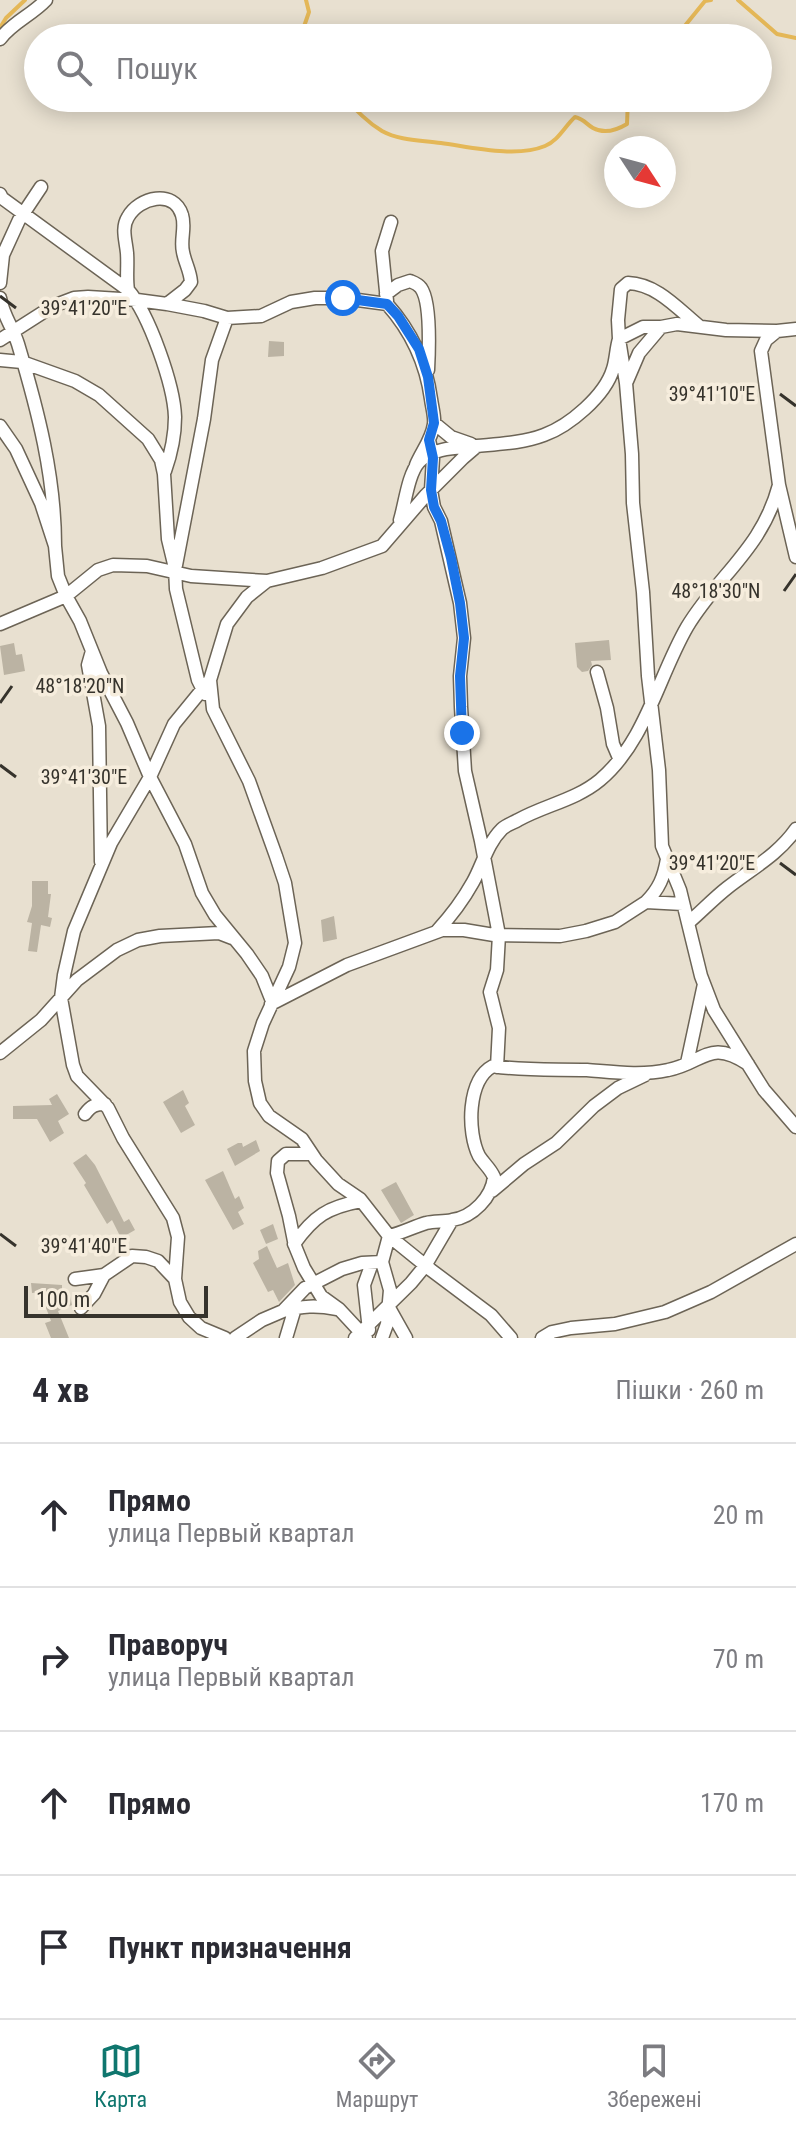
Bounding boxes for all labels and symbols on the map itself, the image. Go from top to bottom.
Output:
north arrow [604,136,676,208]
route start [325,280,361,316]
text: 39°41'20"E [41,296,127,320]
text: 39°41'10"E [669,382,755,406]
text: 48°18'30"N [671,579,761,603]
text: 48°18'20"N [35,674,125,698]
route end [444,715,480,751]
text: 39°41'30"E [41,765,127,789]
text: 39°41'20"E [669,851,755,875]
text: 39°41'40"E [41,1234,127,1258]
scale bar [24,1282,208,1318]

